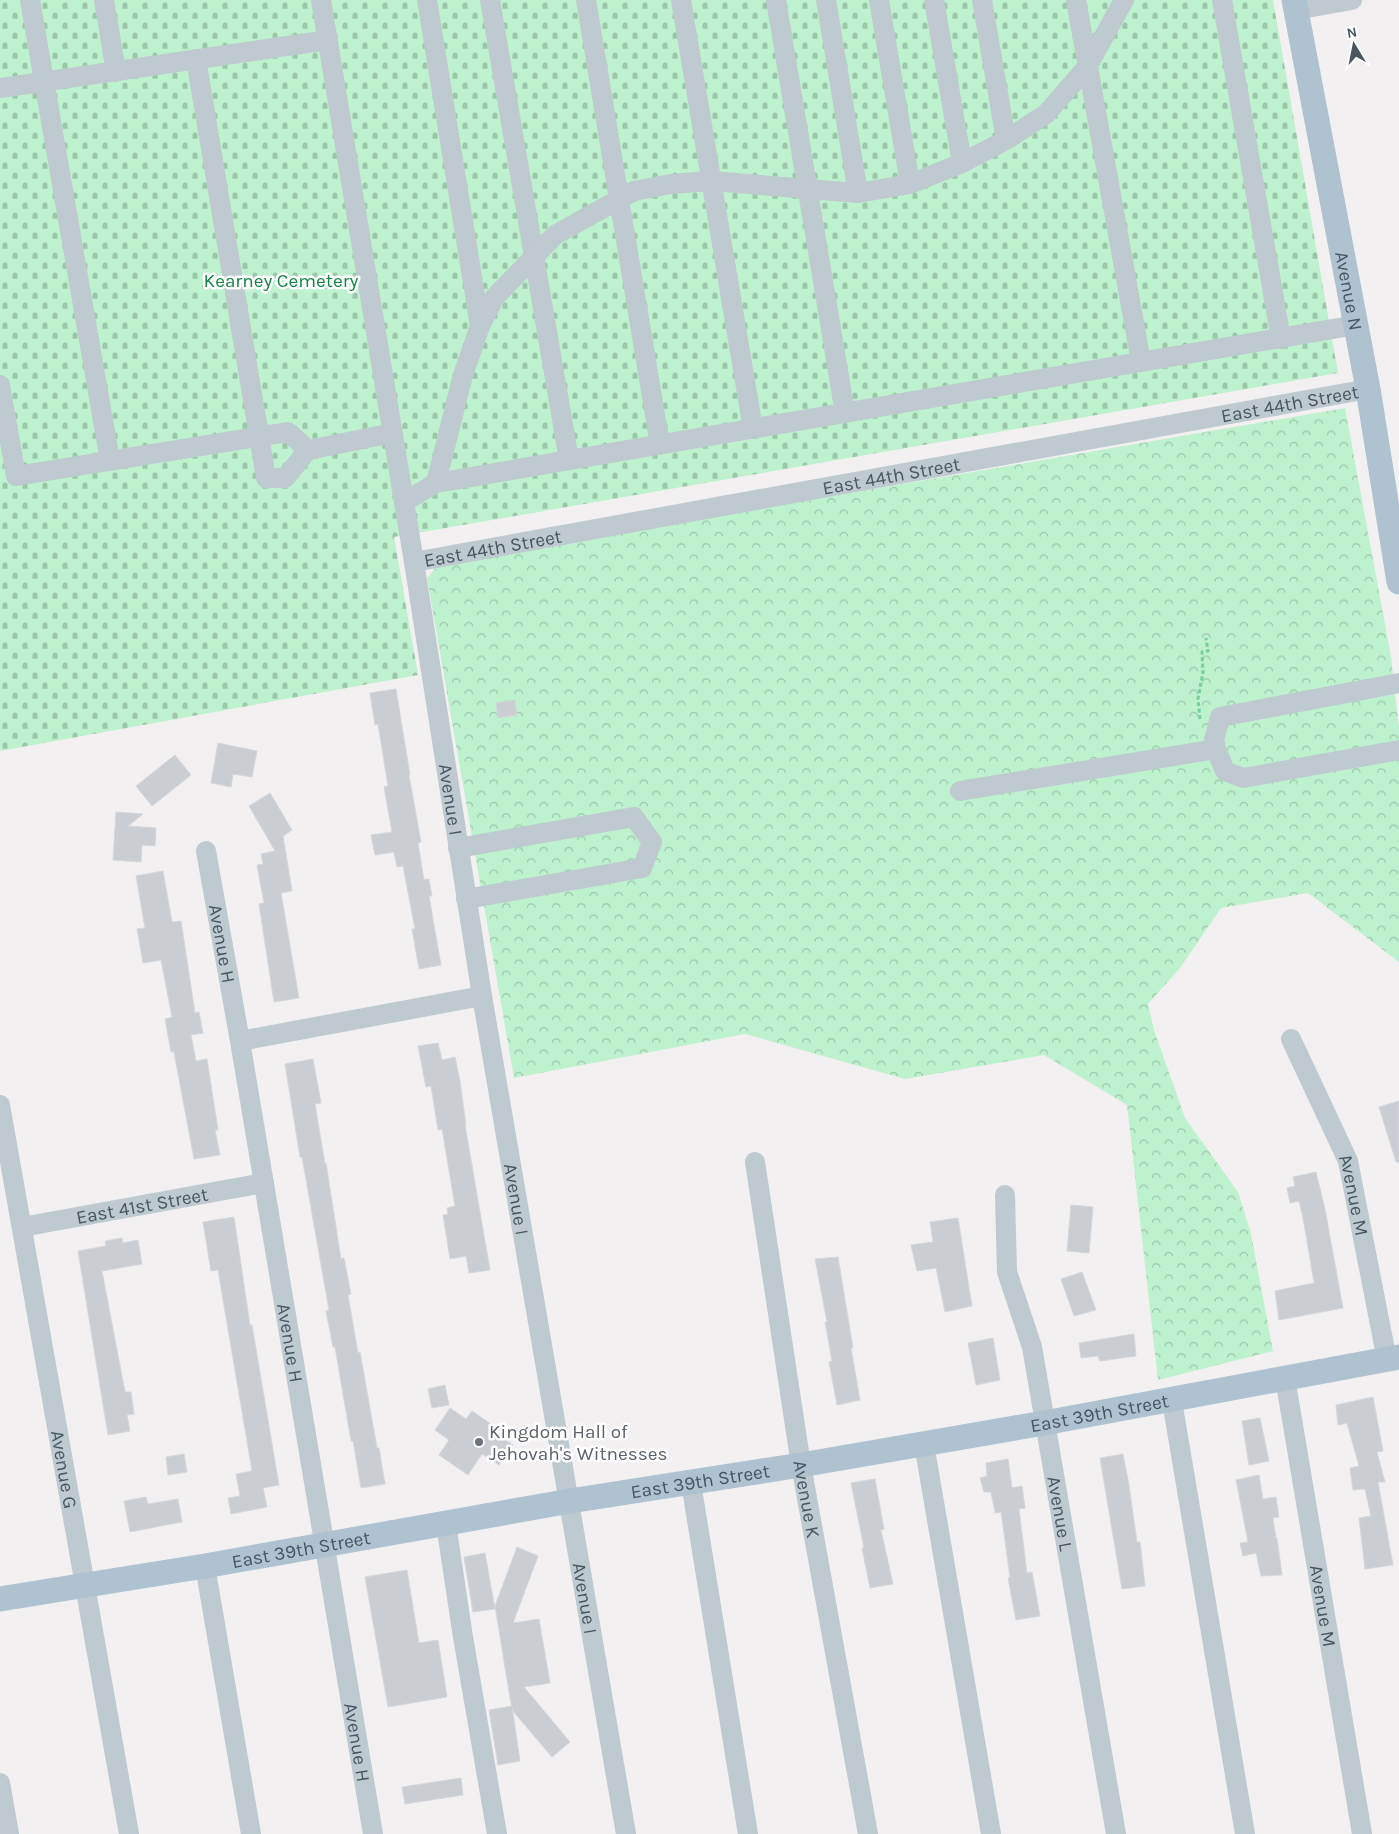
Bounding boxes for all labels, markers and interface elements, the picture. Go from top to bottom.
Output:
north arrow [1329,20,1379,70]
text: N [1345,23,1358,42]
street label: Avenue N [1330,250,1367,332]
park label: Kearney Cemetery [204,270,359,292]
street label: East 44th Street [1219,381,1360,427]
street label: East 44th Street [821,453,962,500]
street label: East 44th Street [422,525,563,572]
street label: Avenue I [434,762,467,837]
street label: Avenue H [204,902,239,985]
street label: Avenue M [1334,1150,1372,1238]
street label: Avenue I [499,1162,533,1237]
street label: East 41st Street [75,1183,210,1229]
street label: Avenue H [272,1302,307,1384]
street label: East 39th Street [1029,1390,1171,1437]
place label: Kingdom Hall of Jehovah's Witnesses [489,1421,668,1465]
street label: Avenue G [46,1429,81,1510]
marker: Kingdom Hall of Jehovah's Witnesses [473,1436,485,1448]
street label: Avenue K [788,1458,824,1540]
street label: East 39th Street [629,1460,771,1503]
street label: Avenue L [1042,1474,1077,1553]
street label: East 39th Street [230,1527,372,1573]
street label: Avenue I [568,1561,601,1636]
street label: Avenue M [1305,1563,1340,1649]
street label: Avenue H [339,1701,374,1784]

